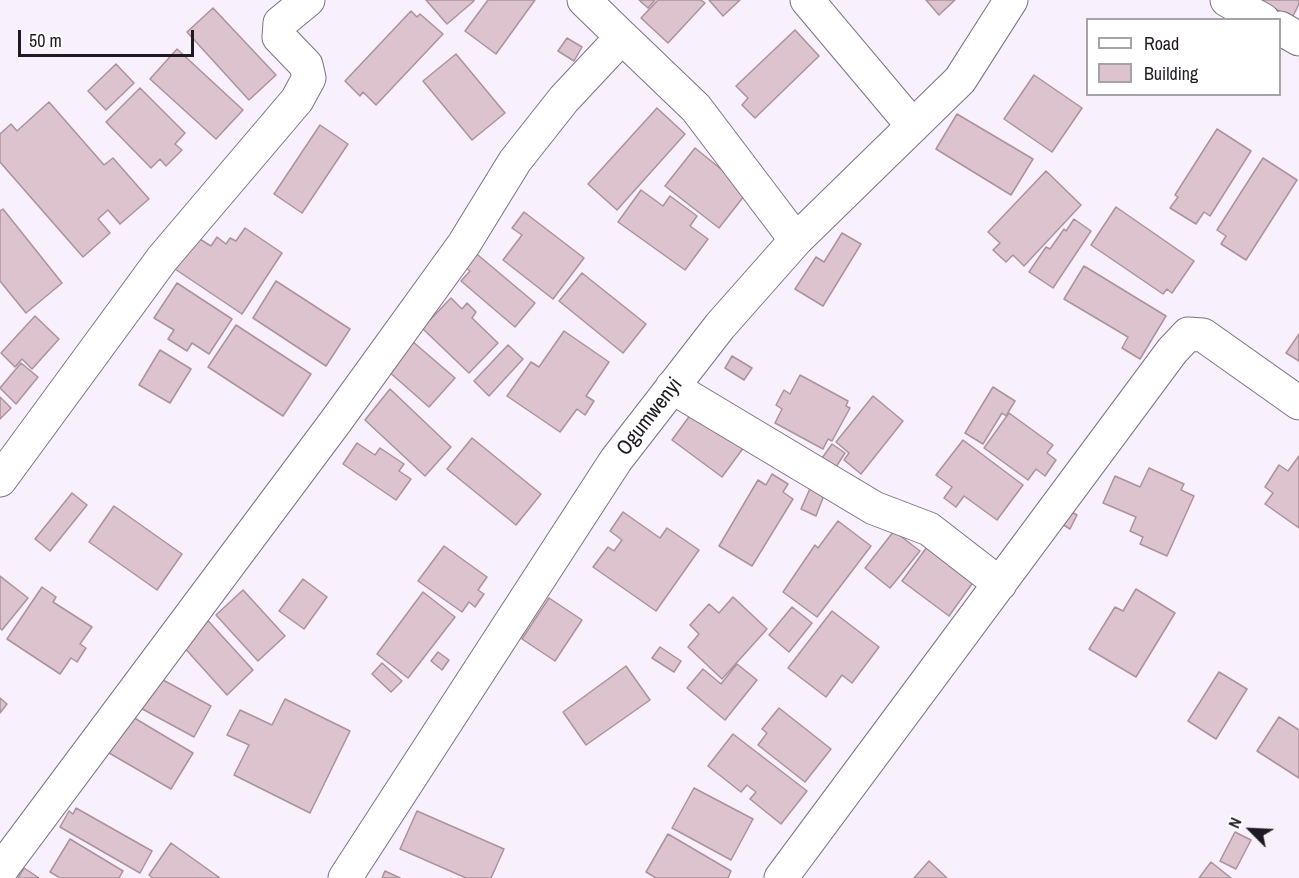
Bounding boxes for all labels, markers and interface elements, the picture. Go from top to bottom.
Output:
scale bar [21,18,196,56]
legend [1086,18,1281,96]
text: 50 m [29,28,62,53]
text: Road [1144,31,1179,56]
text: Building [1144,61,1198,86]
street label: Ogumwenyi [612,373,688,461]
north arrow [1221,800,1281,860]
text: N [1223,814,1247,831]

